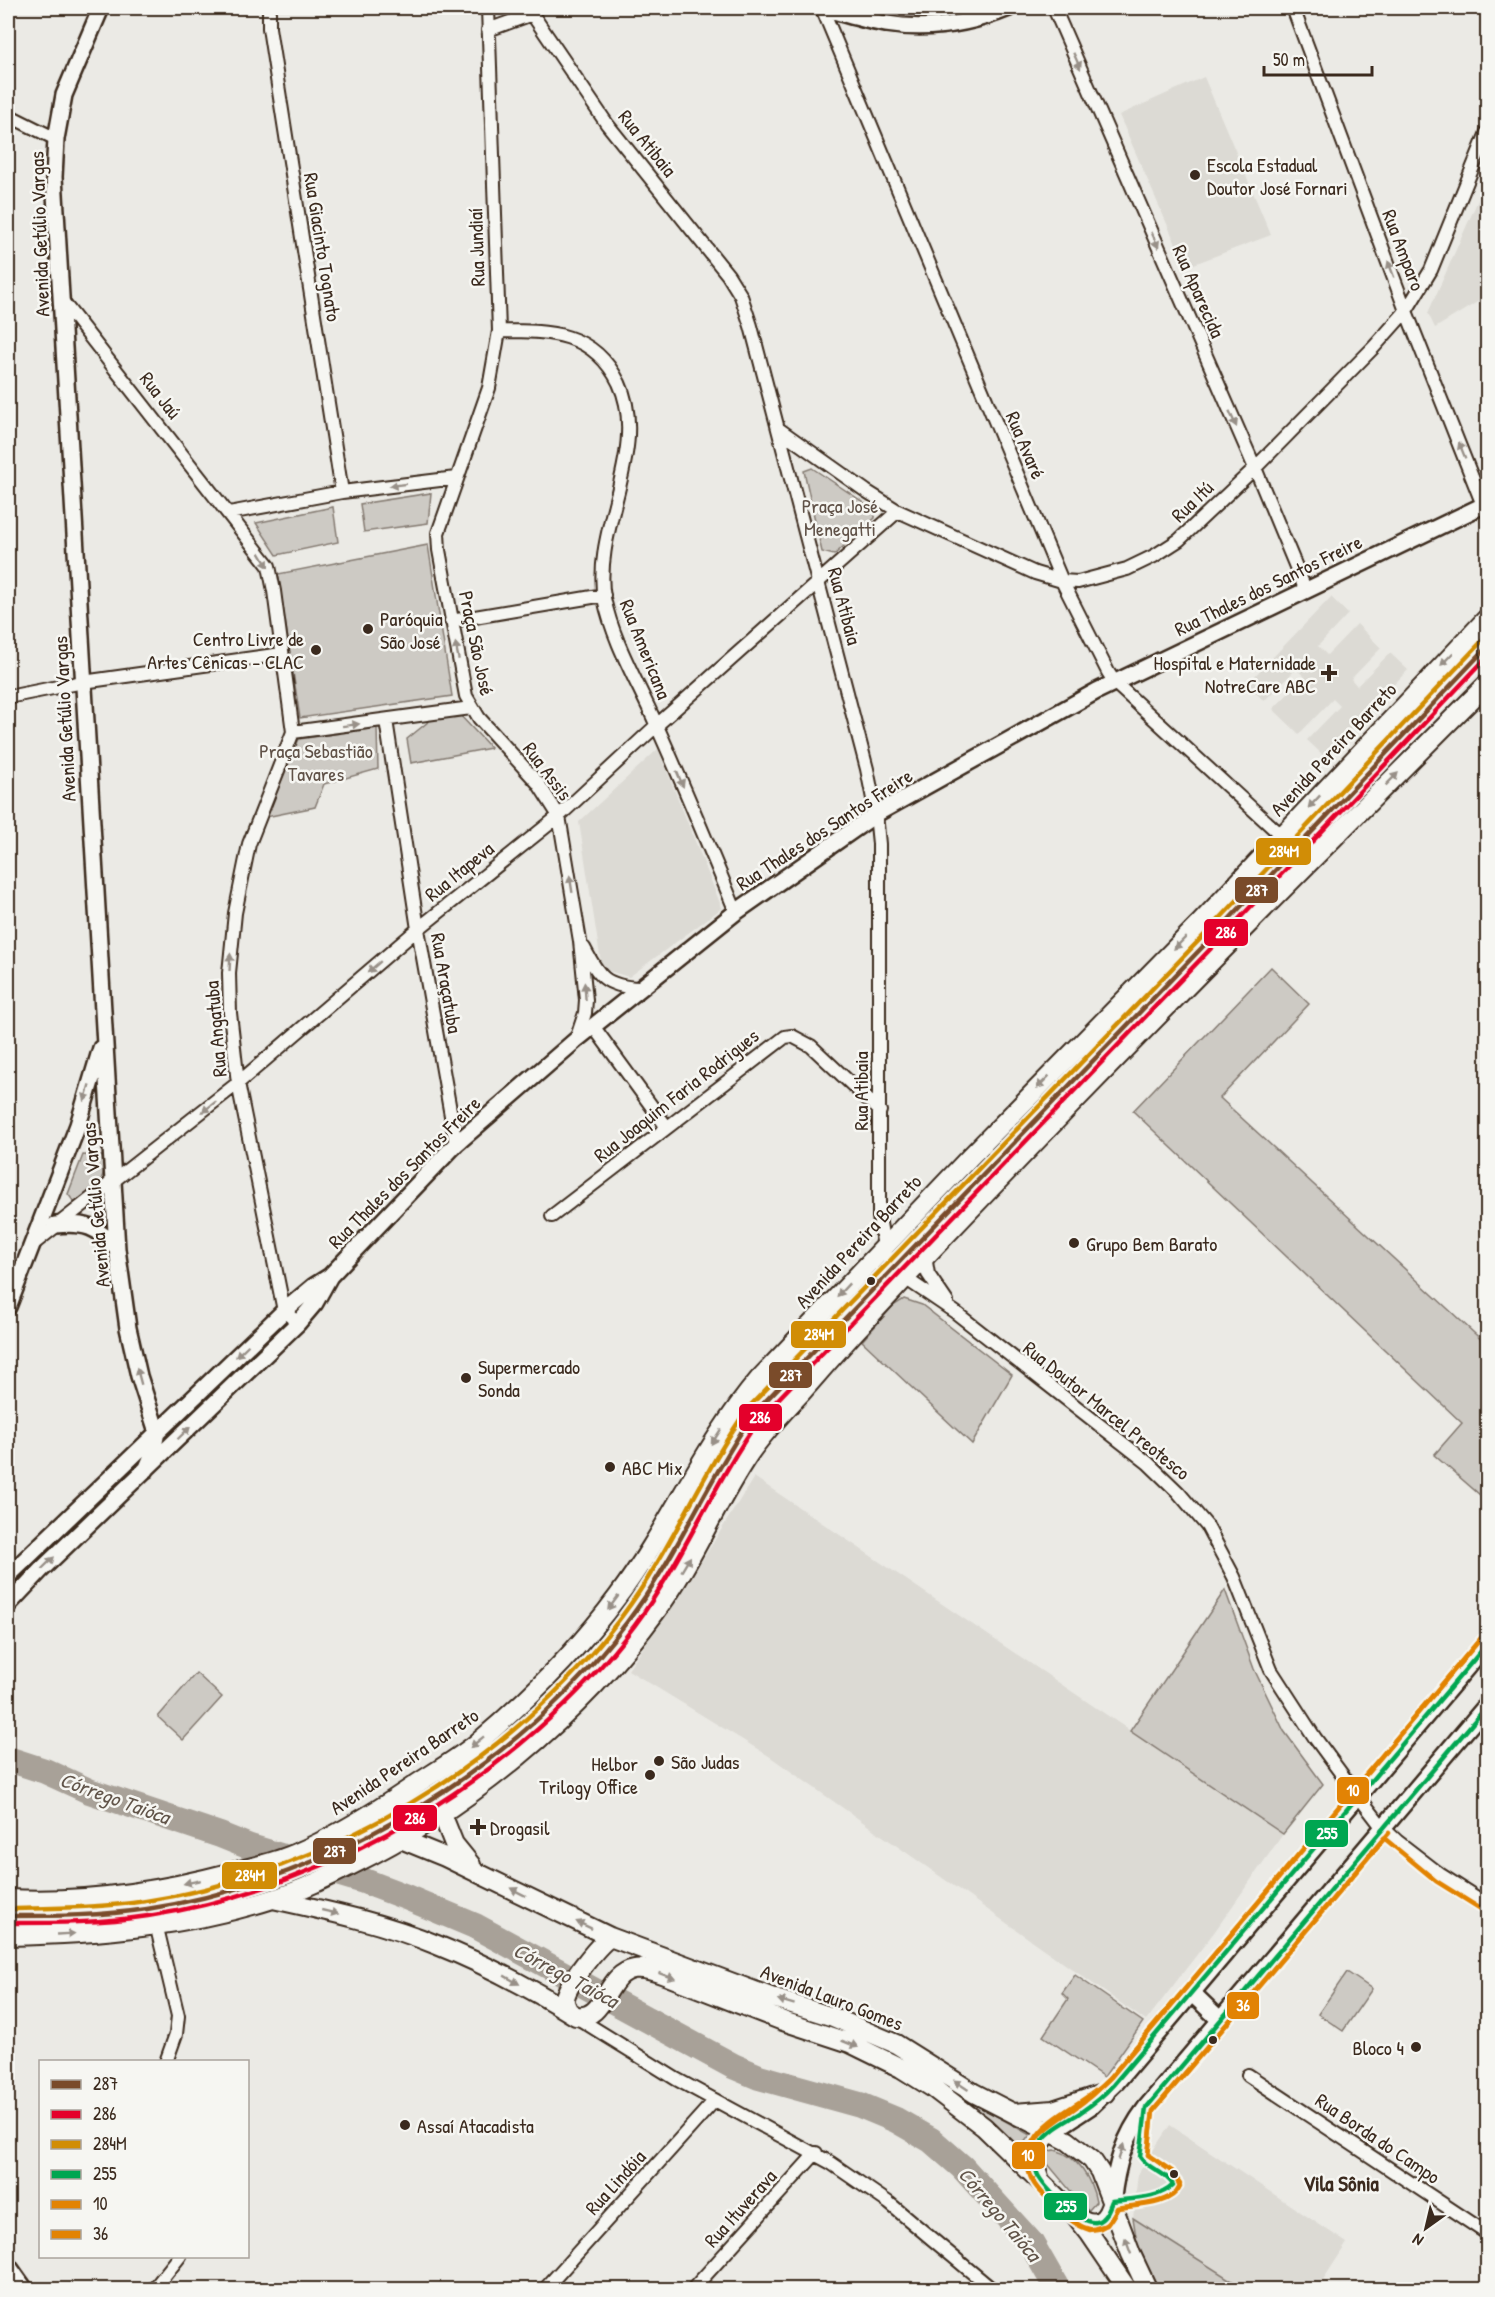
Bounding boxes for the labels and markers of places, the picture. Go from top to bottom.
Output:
place label: Escola Estadual Doutor José Fornari [1207,151,1348,201]
marker: Escola Estadual Doutor José Fornari [1188,168,1202,182]
place label: Paróquia São José [380,605,443,655]
marker: Paróquia São José [361,622,375,636]
place label: Centro Livre de Artes Cênicas - CLAC [147,625,304,675]
marker: Centro Livre de Artes Cênicas - CLAC [309,643,323,657]
place label: Hospital e Maternidade NotreCare ABC [1153,649,1316,699]
marker: Hospital e Maternidade NotreCare ABC [1320,664,1338,682]
place label: Grupo Bem Barato [1086,1230,1217,1257]
marker: Grupo Bem Barato [1067,1236,1081,1250]
unlabelled marker [865,1275,877,1287]
place label: Supermercado Sonda [478,1353,580,1403]
marker: Supermercado Sonda [459,1371,473,1385]
place label: ABC Mix [622,1454,683,1481]
marker: ABC Mix [603,1460,617,1474]
place label: São Judas [671,1748,740,1775]
place label: Helbor Trilogy Office [539,1750,638,1800]
marker: São Judas [652,1754,666,1768]
marker: Helbor Trilogy Office [643,1768,657,1782]
place label: Drogasil [490,1814,550,1841]
marker: Drogasil [471,1820,485,1834]
unlabelled marker [1207,2034,1219,2046]
place label: Bloco 4 [1353,2034,1404,2061]
marker: Bloco 4 [1409,2040,1423,2054]
place label: Assaí Atacadista [417,2112,534,2139]
marker: Assaí Atacadista [398,2118,412,2132]
unlabelled marker [1168,2168,1180,2180]

